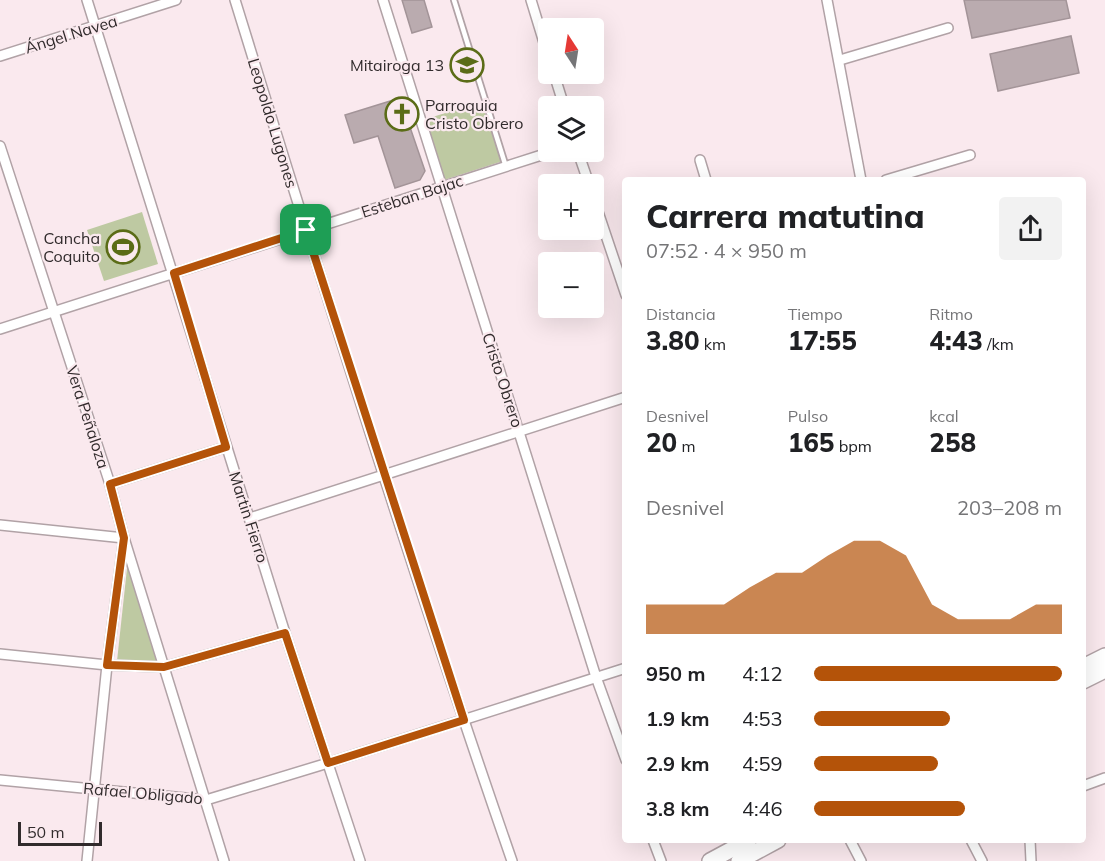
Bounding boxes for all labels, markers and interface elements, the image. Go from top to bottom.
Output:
street label: Ángel Navea [22,10,120,58]
north arrow [538,18,604,84]
map controls [538,18,604,318]
school or university icon: Mitairoga 13 [449,47,485,83]
place label: Mitairoga 13 [350,55,444,75]
street label: Leopoldo Lugones [244,56,302,190]
place label: Parroquia Cristo Obrero [425,95,523,133]
church icon: Parroquia Cristo Obrero [384,96,420,132]
button: layers [538,96,604,162]
street label: Esteban Bajac [359,170,466,222]
button: + [538,174,604,240]
text: Carrera matutina [646,195,925,236]
button: share [999,197,1062,260]
pin [280,204,331,255]
icon: arrive [289,213,322,246]
place label: Cancha Coquito [43,228,100,266]
sports icon: Cancha Coquito [105,229,141,265]
text: 07:52 · 4 × 950 m [646,238,807,263]
button: − [538,252,604,318]
text: Distancia [646,304,716,324]
text: Tiempo [788,304,843,324]
text: Ritmo [929,304,973,324]
text: 3.80 [646,324,700,357]
text: 17:55 [788,324,857,357]
text: 4:43 [929,324,983,357]
street label: Cristo Obrero [478,330,528,430]
text: km [700,334,726,354]
text: /km [983,334,1014,354]
street label: Vera Peñaloza [62,363,114,471]
text: Desnivel [646,406,709,426]
text: Pulso [788,406,828,426]
text: kcal [929,406,959,426]
text: 20 [646,426,677,459]
text: 165 [788,426,834,459]
text: 258 [929,426,976,459]
text: m [677,436,695,456]
text: bpm [834,436,872,456]
street label: Martin Fierro [225,469,273,565]
text: Desnivel [646,495,724,520]
text: 203–208 m [957,495,1062,520]
text: 950 m [646,661,705,686]
text: 4:12 [742,661,783,686]
text: 1.9 km [646,706,709,731]
text: 4:53 [742,706,783,731]
text: 2.9 km [646,751,709,776]
text: 4:59 [742,751,783,776]
street label: Rafael Obligado [82,778,204,808]
text: 3.8 km [646,796,709,821]
text: 4:46 [742,796,783,821]
scale bar [18,819,102,846]
text: 50 m [27,822,64,842]

